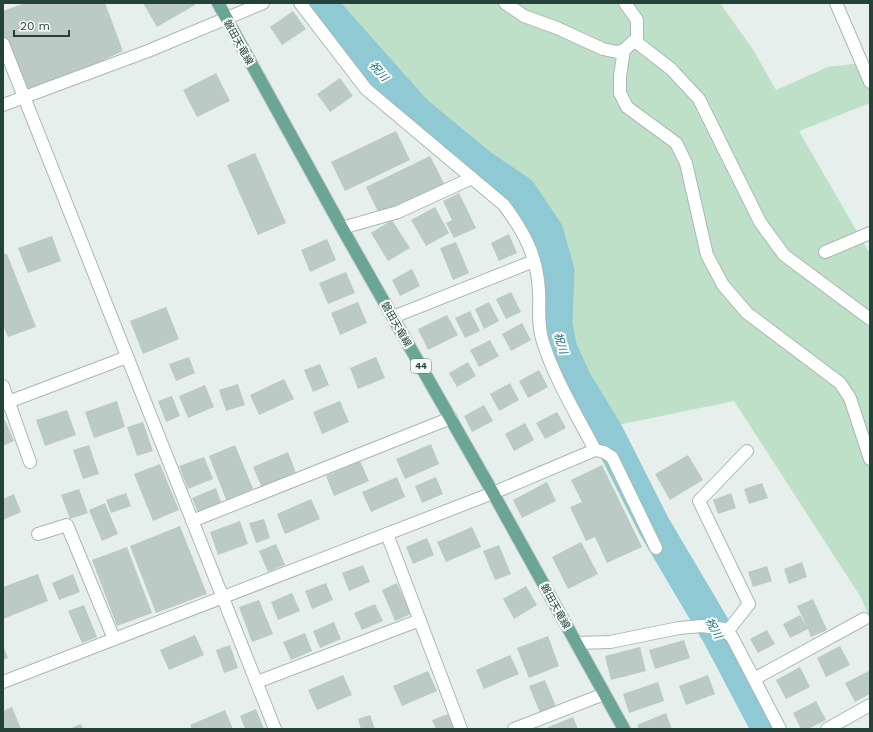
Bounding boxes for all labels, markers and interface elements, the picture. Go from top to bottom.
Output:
scale bar [14,12,69,38]
street label: 磐田天竜線 [222,18,255,67]
text: 20 m [20,19,50,33]
water label: 祝川 [366,59,391,85]
street label: 磐田天竜線 [379,300,414,349]
water label: 祝川 [551,331,570,356]
road number: 44 [411,359,431,373]
street label: 磐田天竜線 [539,582,572,631]
water label: 祝川 [702,615,725,642]

